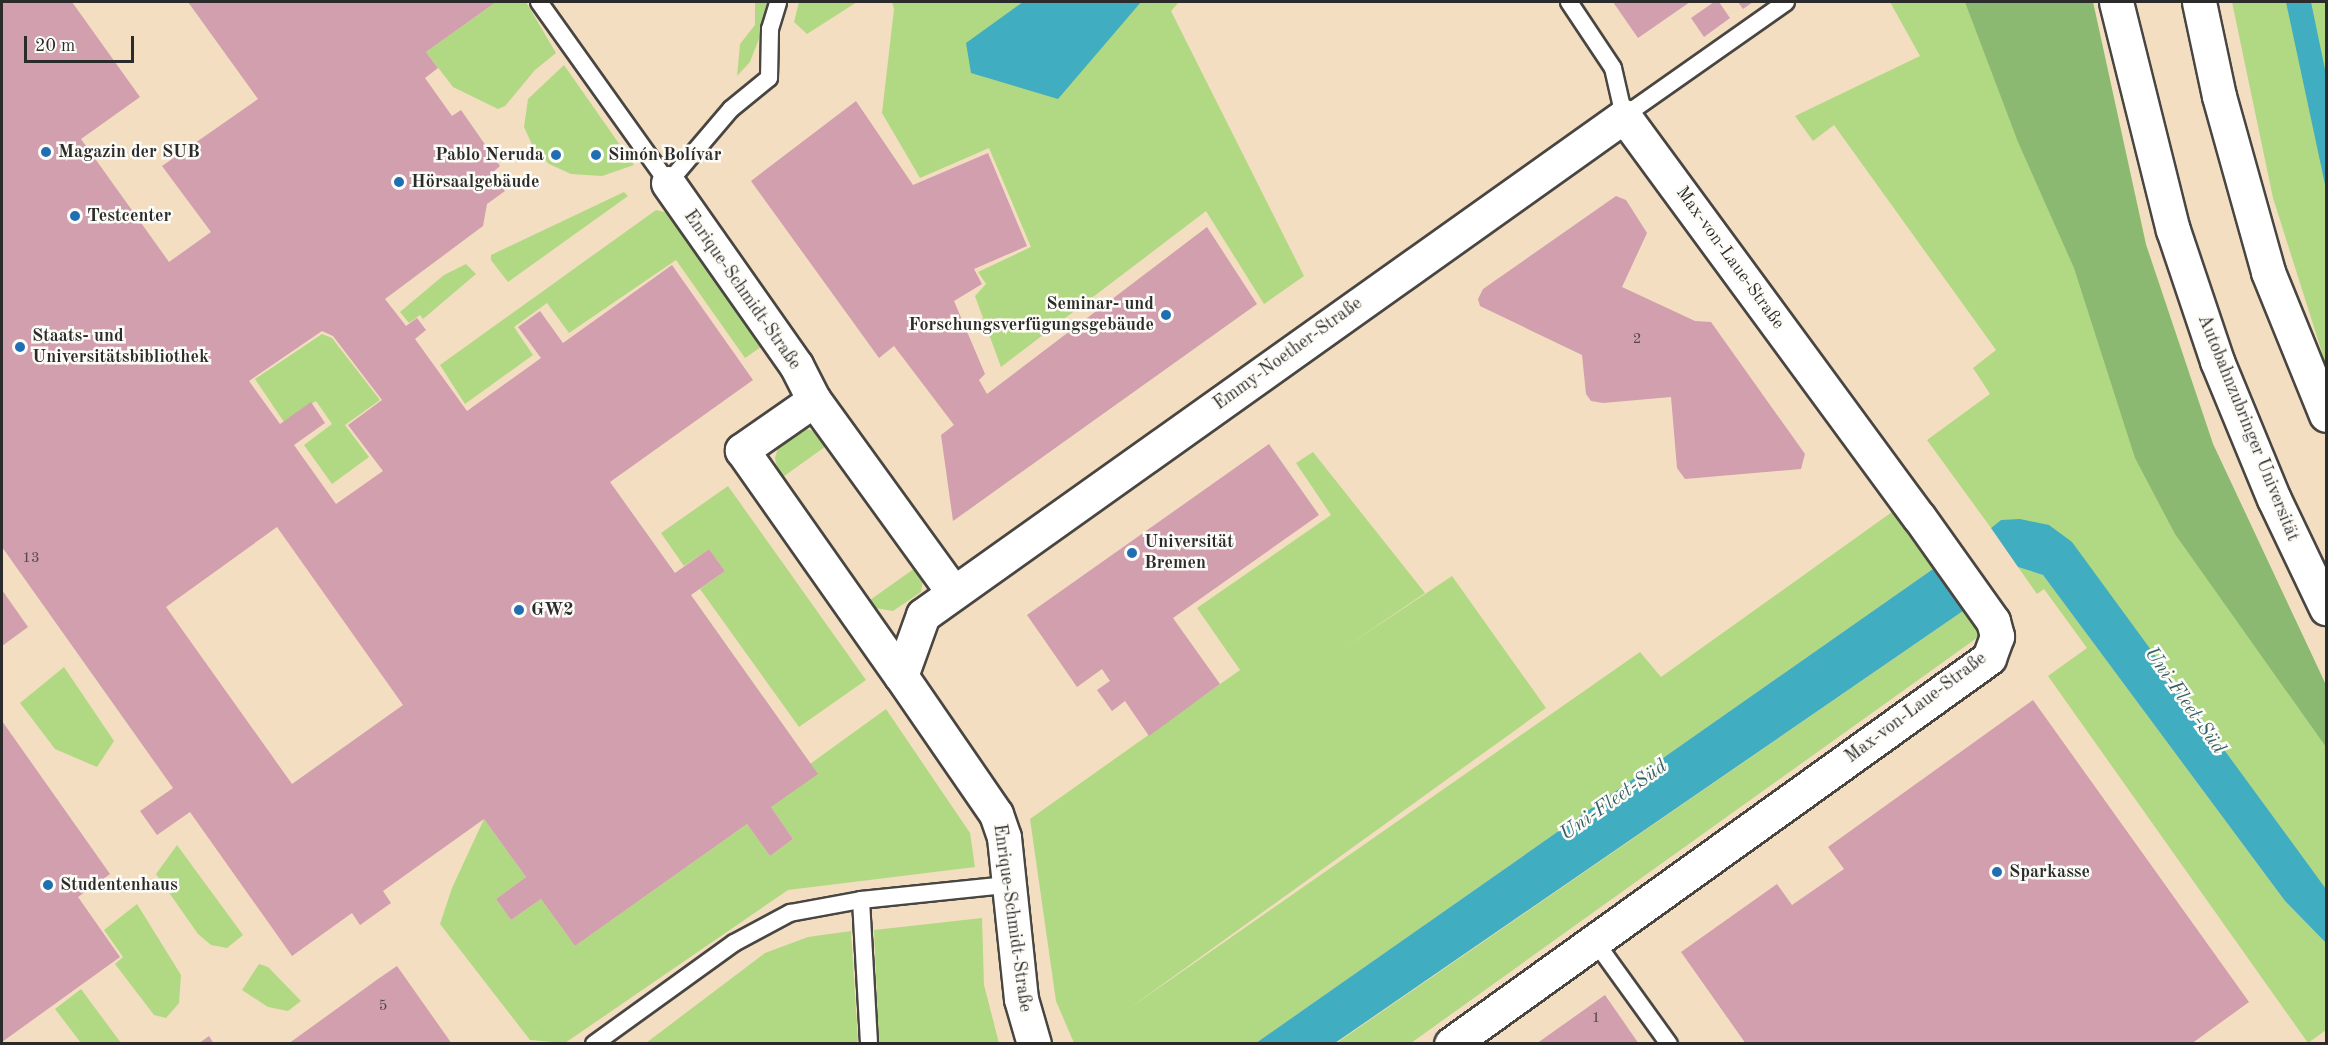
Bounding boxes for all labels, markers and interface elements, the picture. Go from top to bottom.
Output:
scale bar [27,24,136,62]
text: 20 m [35,37,75,55]
place label: Magazin der SUB [58,141,200,163]
place label: Pablo Neruda [435,144,544,166]
place label: Simón Bolívar [608,144,721,166]
marker: Magazin der SUB [39,145,53,159]
marker: Pablo Neruda [549,148,563,162]
marker: Simón Bolívar [589,148,603,162]
place label: Hörsaalgebäude [411,171,539,193]
marker: Hörsaalgebäude [392,175,406,189]
street label: Max-von-Laue-Straße [1671,182,1789,334]
place label: Testcenter [87,205,171,227]
street label: Enrique-Schmidt-Straße [679,206,805,374]
marker: Testcenter [68,209,82,223]
street label: Emmy-Noether-Straße [1210,293,1366,415]
place label: Seminar- und Forschungsverfügungsgebäude [908,294,1154,336]
marker: Seminar- und Forschungsverfügungsgebäude [1159,308,1173,322]
street label: Autobahnzubringer Universität [2193,312,2303,544]
place label: Staats- und Universitätsbibliothek [32,326,209,368]
house number: 2 [1633,331,1641,349]
marker: Staats- und Universitätsbibliothek [13,340,27,354]
place label: Universität Bremen [1144,532,1234,574]
marker: Universität Bremen [1125,546,1139,560]
house number: 13 [22,550,40,568]
place label: GW2 [531,599,574,621]
marker: GW2 [512,603,526,617]
water label: Uni-Fleet-Süd [2138,643,2230,759]
street label: Max-von-Laue-Straße [1841,648,1991,768]
water label: Uni-Fleet-Süd [1556,755,1672,847]
street label: Enrique-Schmidt-Straße [988,823,1036,1013]
place label: Sparkasse [2009,861,2090,883]
marker: Sparkasse [1990,865,2004,879]
place label: Studentenhaus [60,874,178,896]
marker: Studentenhaus [41,878,55,892]
house number: 5 [379,998,387,1016]
house number: 1 [1592,1010,1600,1028]

